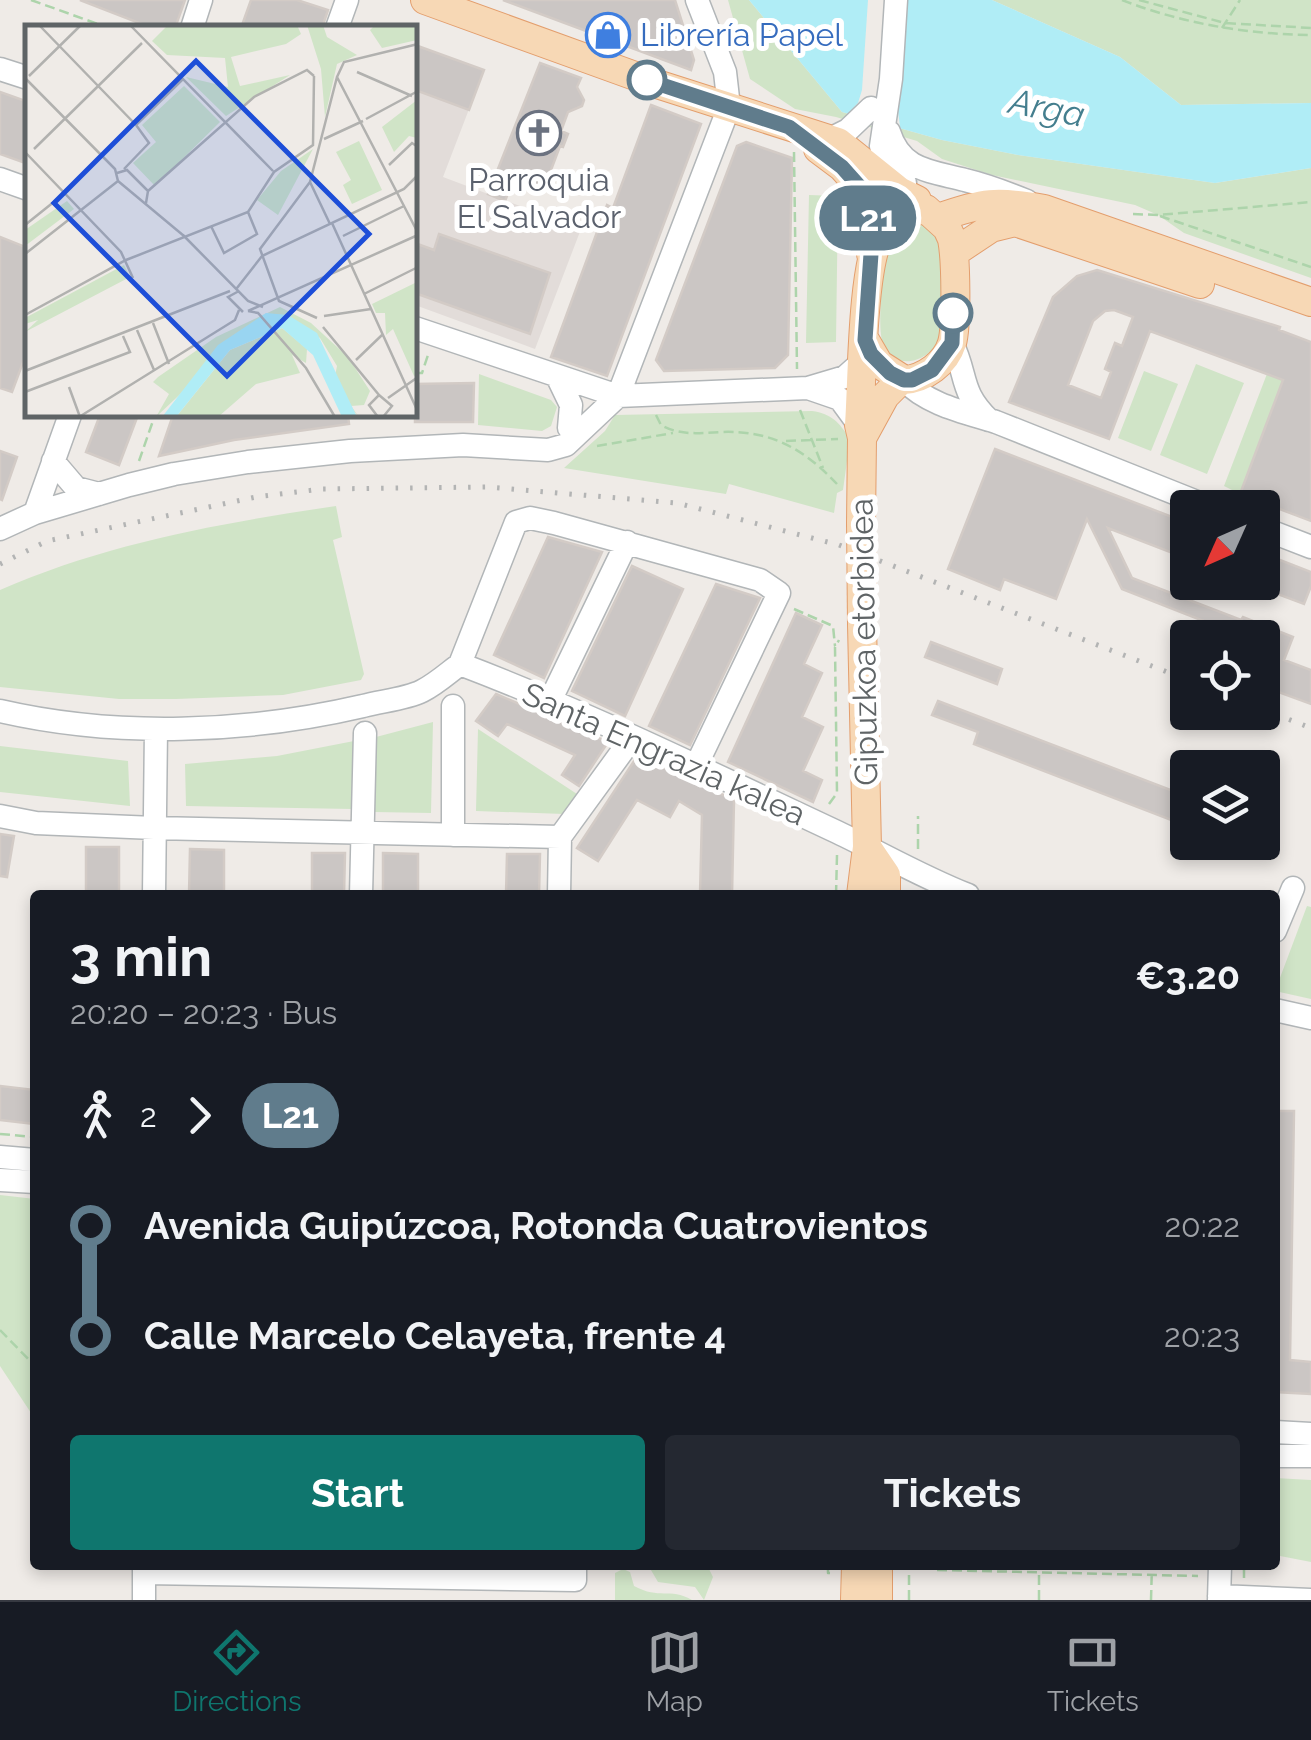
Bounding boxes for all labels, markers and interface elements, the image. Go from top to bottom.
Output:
shop icon: Librería Papel [585,12,631,58]
place label: Librería Papel [640,16,843,53]
inset map [25,25,418,418]
unlabelled marker [628,61,666,99]
water label: Arga [1004,80,1088,135]
church icon: Parroquia El Salvador [516,110,562,156]
place label: Parroquia El Salvador [457,161,621,235]
line badge: L21 [810,186,926,250]
text: L21 [839,198,897,239]
unlabelled marker [934,294,972,332]
north arrow [1170,490,1280,600]
map controls [1170,490,1280,860]
street label: Gipuzkoa etorbidea [842,498,885,786]
button: locate [1170,620,1280,730]
street label: Santa Engrazia kalea [517,674,811,833]
button: layers [1170,750,1280,860]
text: 3 min [70,924,212,989]
text: €3.20 [1135,953,1240,998]
text: 20:20 – 20:23 · Bus [70,994,337,1031]
icon: walk [70,1088,125,1143]
icon: forward [172,1088,227,1143]
text: L21 [262,1095,319,1136]
text: 2 [140,1097,157,1134]
text: Avenida Guipúzcoa, Rotonda Cuatrovientos [144,1203,928,1248]
text: 20:22 [1164,1207,1240,1244]
text: Calle Marcelo Celayeta, frente 4 [144,1313,726,1358]
text: 20:23 [1164,1317,1240,1354]
button: Start [70,1435,645,1550]
button: Tickets [665,1435,1240,1550]
tab: Directions [172,1625,301,1718]
tab: Map [646,1625,703,1718]
tab: Tickets [1047,1625,1139,1718]

